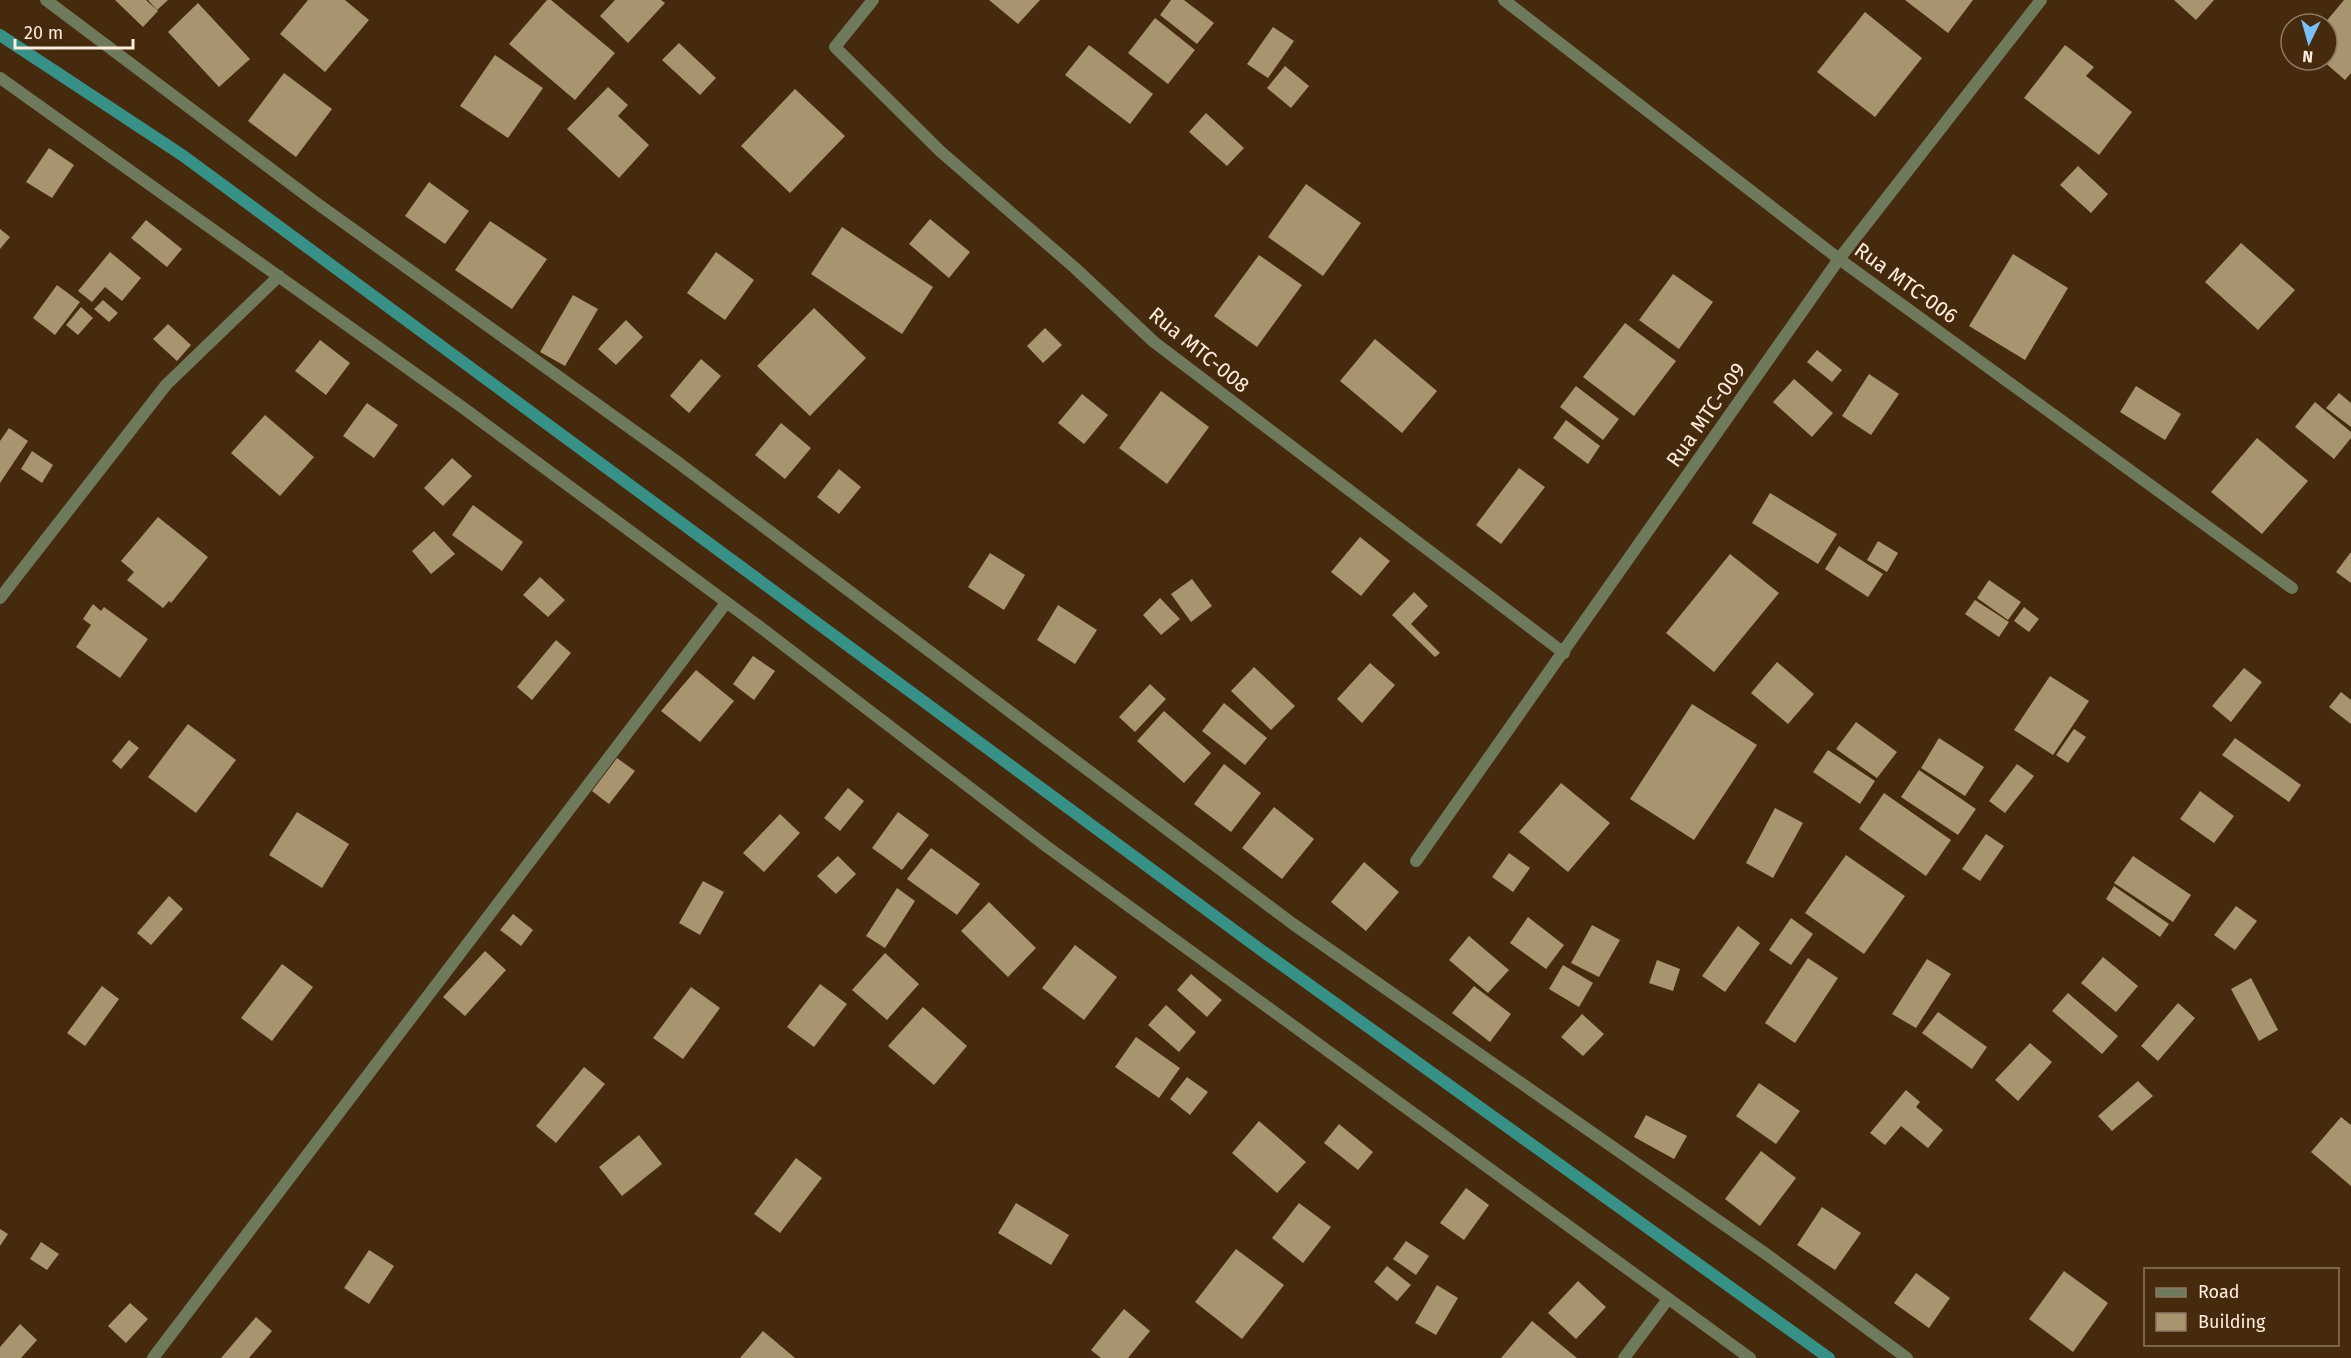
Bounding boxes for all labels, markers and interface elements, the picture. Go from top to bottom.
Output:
scale bar [15,12,134,50]
north arrow [2279,12,2339,72]
text: 20 m [24,22,63,44]
text: N [2302,47,2314,66]
street label: Rua MTC-006 [1849,237,1963,329]
street label: Rua MTC-008 [1143,301,1255,399]
street label: Rua MTC-009 [1661,358,1751,472]
legend [2144,1268,2339,1346]
text: Road [2198,1281,2240,1303]
text: Building [2198,1311,2266,1333]

